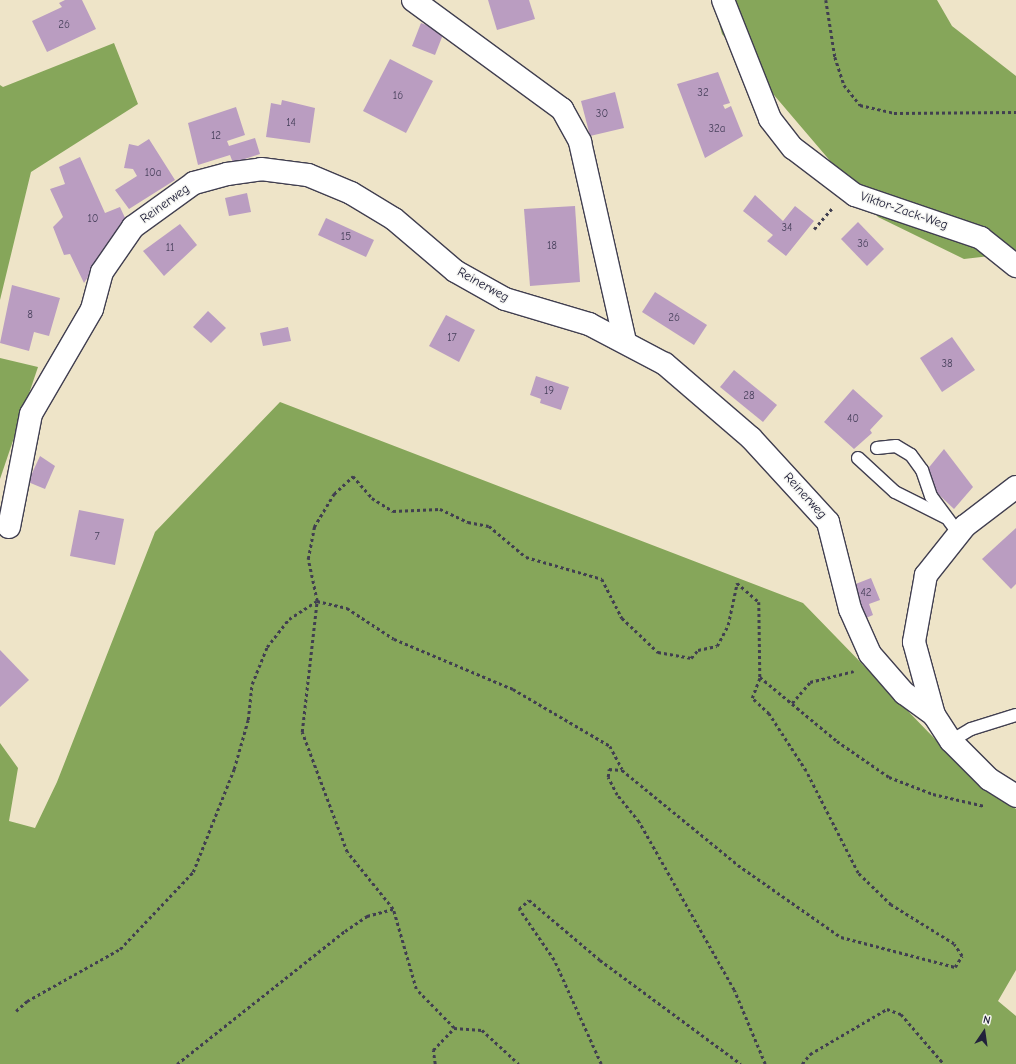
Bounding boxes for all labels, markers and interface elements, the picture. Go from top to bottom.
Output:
house number: 26 [58,18,70,32]
house number: 32 [697,86,709,100]
house number: 16 [393,89,403,103]
house number: 30 [596,107,608,121]
house number: 14 [286,116,296,130]
house number: 32a [709,122,725,136]
house number: 12 [211,129,221,143]
house number: 10a [145,166,161,180]
street label: Reinerweg [137,181,193,227]
street label: Viktor-Zack-Weg [858,189,950,233]
house number: 10 [87,212,99,226]
house number: 34 [782,221,792,235]
house number: 15 [341,230,351,244]
house number: 36 [857,237,869,251]
house number: 18 [547,239,557,253]
house number: 11 [166,241,174,255]
street label: Reinerweg [454,264,512,306]
house number: 8 [27,308,33,322]
house number: 26 [668,311,680,325]
house number: 17 [447,331,457,345]
house number: 38 [941,357,953,371]
house number: 19 [544,384,554,398]
house number: 28 [743,389,755,403]
house number: 40 [847,412,859,426]
street label: Reinerweg [780,470,830,522]
house number: 7 [94,530,100,544]
house number: 42 [860,586,872,600]
north arrow [964,1012,1004,1052]
text: N [982,1013,992,1027]

